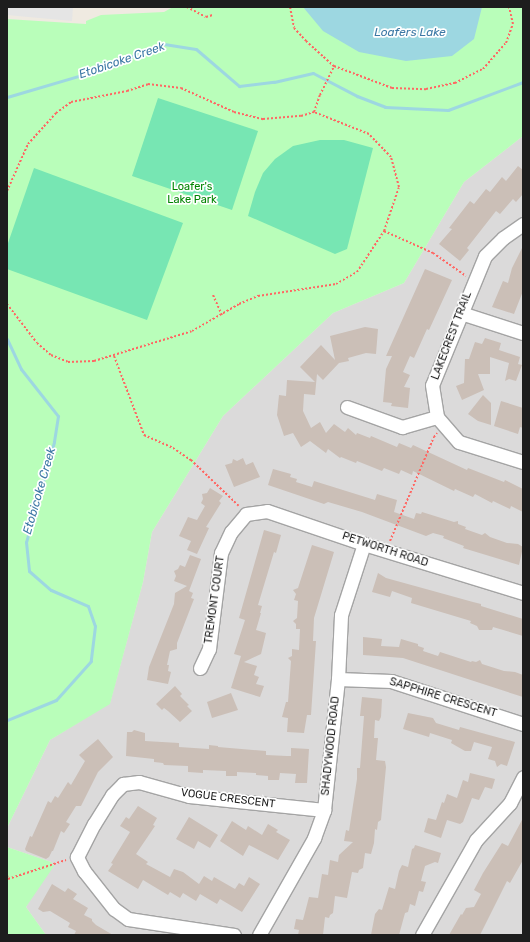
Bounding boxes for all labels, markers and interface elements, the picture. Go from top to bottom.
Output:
water label: Loafers Lake [374,26,446,40]
water label: Etobicoke Creek [77,40,167,82]
park label: Loafer's Lake Park [167,181,217,207]
street label: LAKECREST TRAIL [429,290,475,382]
water label: Etobicoke Creek [21,446,59,536]
street label: PETWORTH ROAD [340,530,430,570]
street label: TREMONT COURT [202,555,228,645]
street label: SAPPHIRE CRESCENT [388,675,498,721]
street label: SHADYWOOD ROAD [319,696,343,796]
street label: VOGUE CRESCENT [180,787,276,811]

